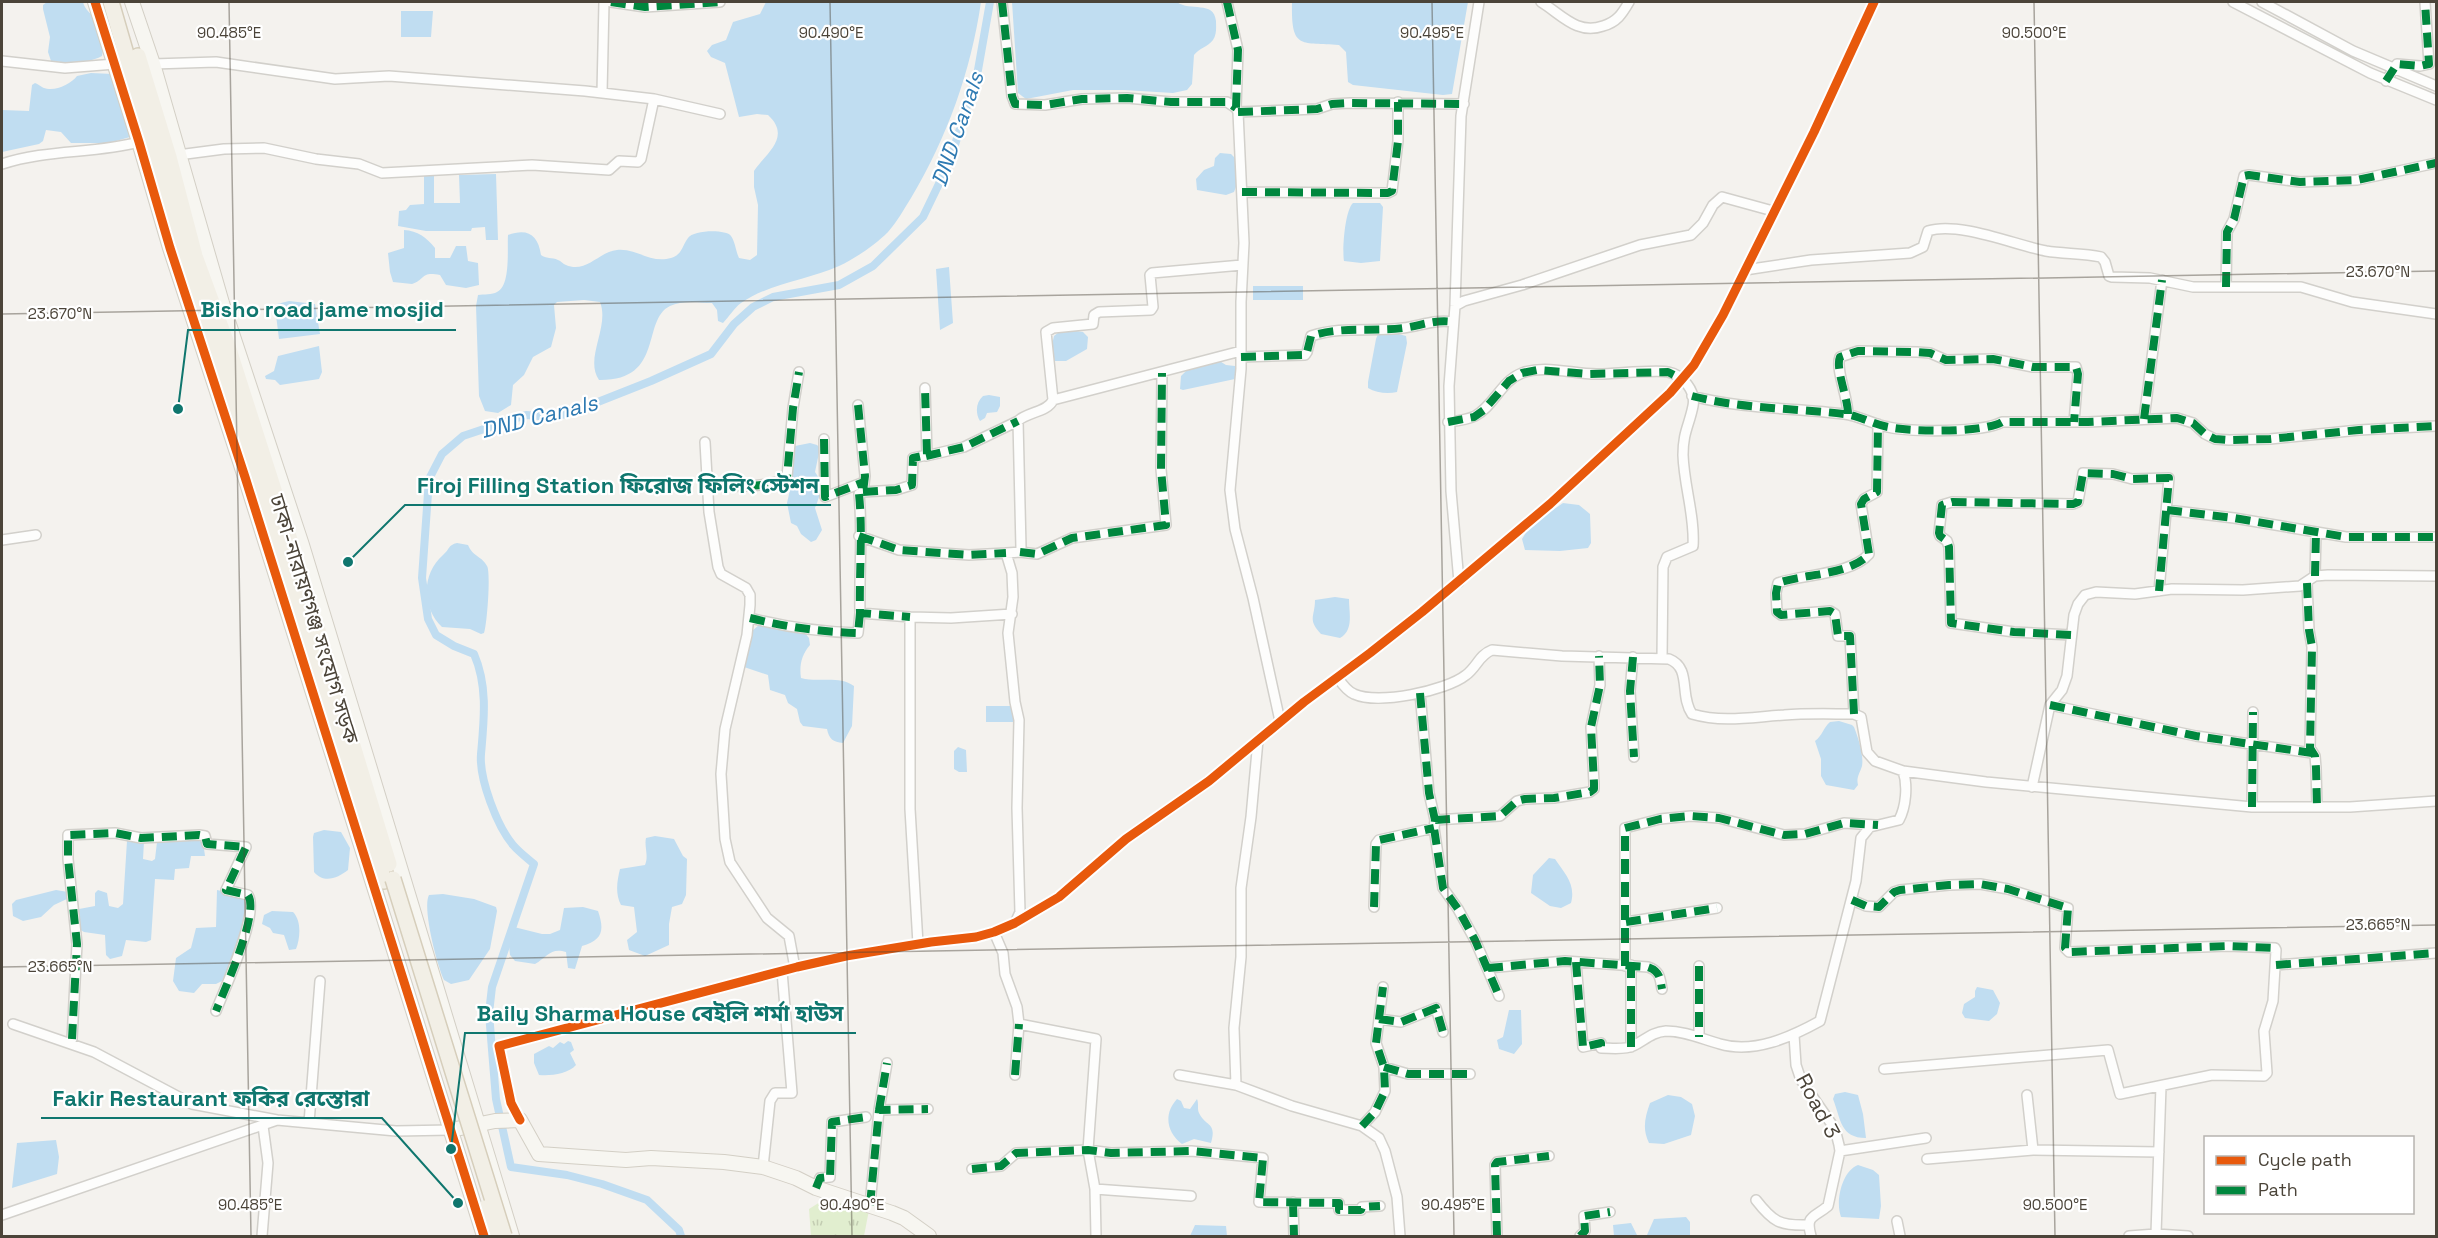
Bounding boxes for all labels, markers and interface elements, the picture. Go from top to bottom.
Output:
text: 90.485°E [197,23,261,42]
text: 90.490°E [799,23,863,42]
text: 90.495°E [1400,23,1464,42]
text: 90.500°E [2002,23,2066,42]
water label: DND Canals [924,67,990,190]
text: 23.670°N [2346,262,2410,281]
callout: Bisho road jame mosjid [188,290,456,330]
text: Bisho road jame mosjid [200,295,444,323]
text: 23.670°N [28,304,92,323]
water label: DND Canals [478,388,602,444]
callout: Firoj Filling Station ফিরোজ ফিলিং স্টেশন [405,465,831,505]
text: Firoj Filling Station ফিরোজ ফিলিং স্টেশন [417,471,819,499]
street label: ঢাকা-নারায়ণগঞ্জ সংযোগ সড়ক [263,490,366,748]
text: 23.665°N [2346,915,2410,934]
text: 23.665°N [28,957,92,976]
callout: Baily Sharma House বেইলি শর্মা হাউস [465,993,856,1033]
text: Baily Sharma House বেইলি শর্মা হাউস [477,999,844,1027]
street label: Road 3 [1790,1069,1847,1143]
callout: Fakir Restaurant ফকির রেস্তোরা [41,1078,382,1118]
text: Fakir Restaurant ফকির রেস্তোরা [53,1084,370,1112]
legend [2204,1136,2414,1214]
text: Cycle path [2258,1148,2352,1171]
text: Path [2258,1178,2298,1201]
text: 90.485°E [218,1195,282,1214]
text: 90.490°E [820,1195,884,1214]
text: 90.495°E [1421,1195,1485,1214]
text: 90.500°E [2023,1195,2087,1214]

